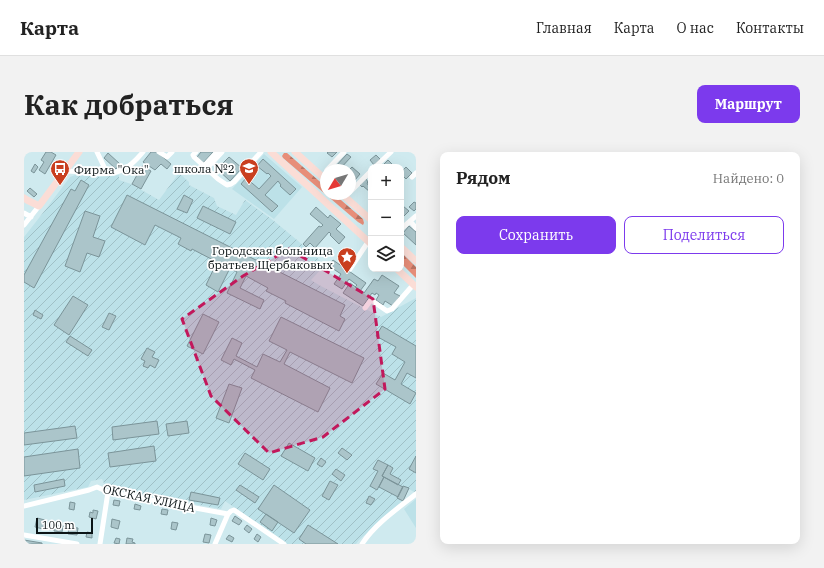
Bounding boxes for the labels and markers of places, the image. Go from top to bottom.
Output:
school or university icon: школа №2 [238,157,260,185]
bus stop icon: Фирма "Ока" [49,158,71,186]
place label: школа №2 [174,161,235,176]
place label: Фирма "Ока" [74,162,149,177]
place label: Городская больница братьев Щербаковых [208,243,333,272]
place icon: Городская больница братьев Щербаковых [336,246,358,274]

